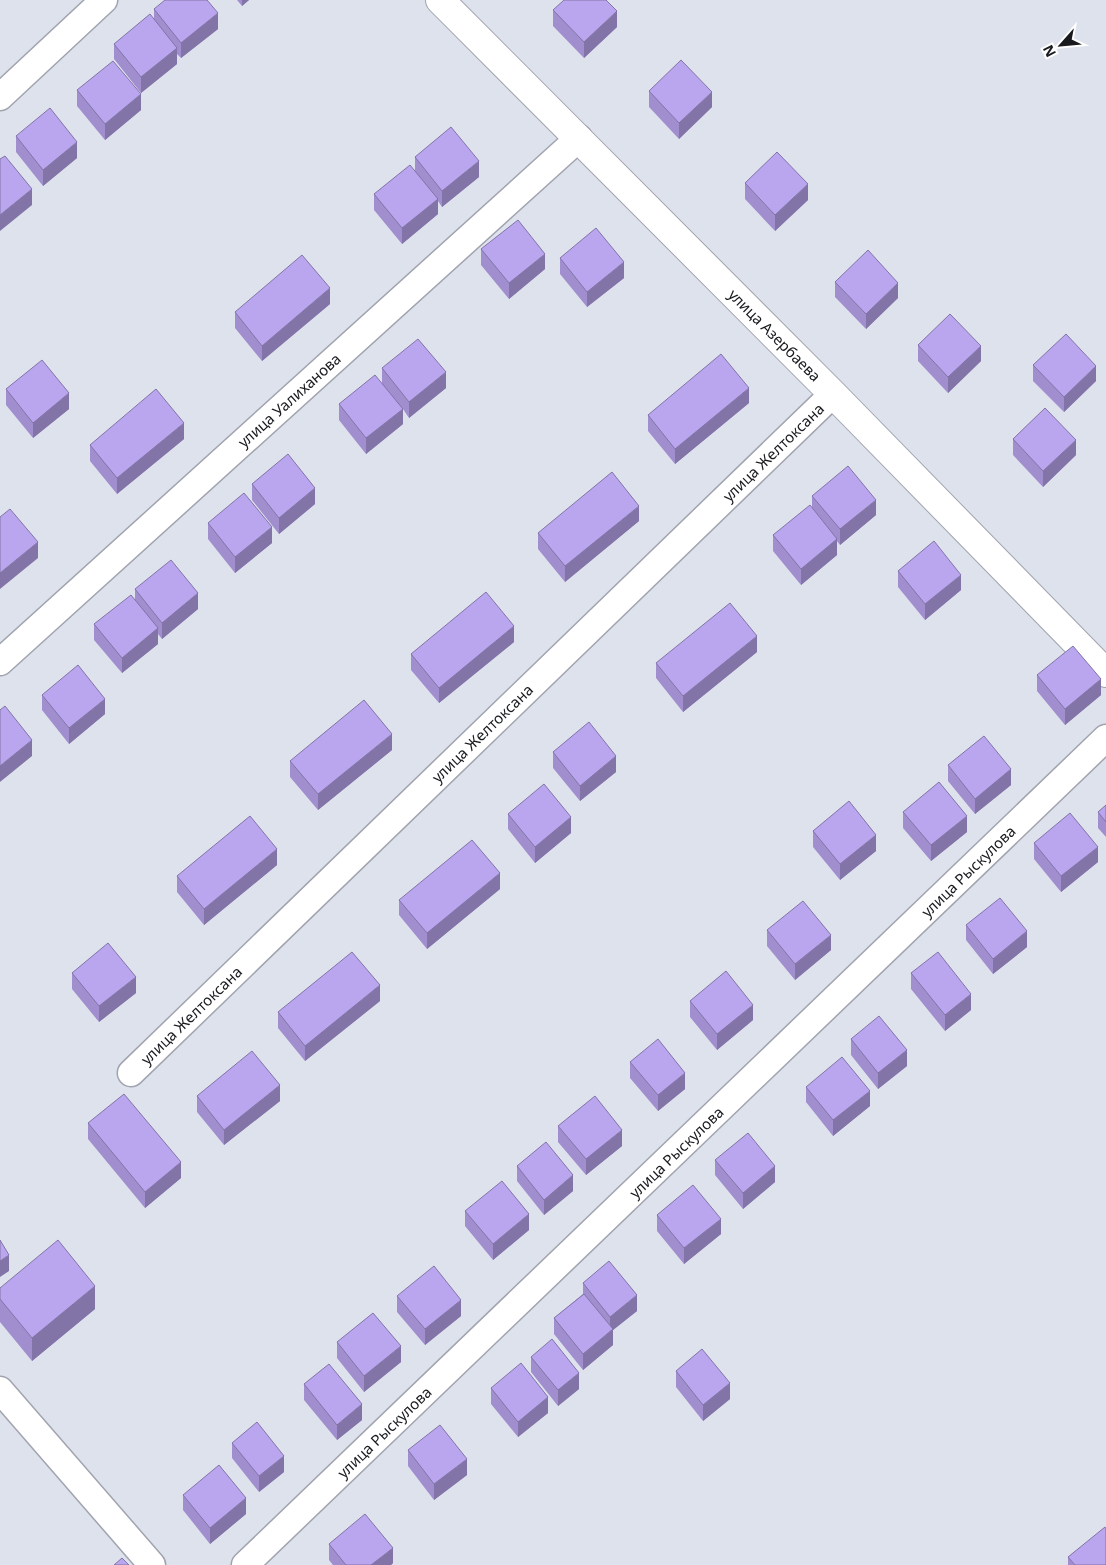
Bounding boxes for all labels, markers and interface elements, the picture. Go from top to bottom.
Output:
north arrow [1036,20,1086,70]
text: N [1038,42,1060,61]
street label: улица Азербаева [724,284,826,386]
street label: улица Уалиханова [233,348,345,452]
street label: улица Желтоксана [718,398,828,506]
street label: улица Желтоксана [427,679,537,787]
street label: улица Рыскулова [917,821,1019,921]
street label: улица Желтоксана [136,961,246,1069]
street label: улица Рыскулова [625,1102,727,1202]
street label: улица Рыскулова [333,1382,435,1482]

